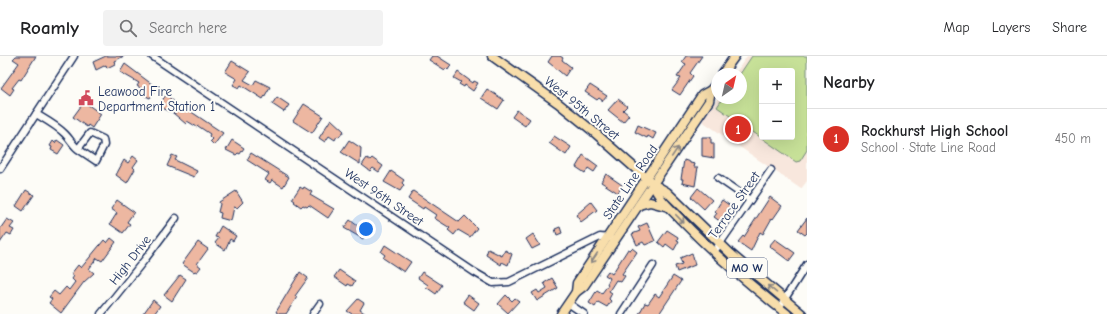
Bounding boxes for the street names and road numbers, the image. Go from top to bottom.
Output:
street label: West 95th Street [542,73,623,144]
street label: State Line Road [599,142,661,222]
street label: West 96th Street [342,165,427,230]
street label: Terrace Street [705,167,763,242]
street label: High Drive [106,232,154,288]
road number: MO W [727,258,767,278]

